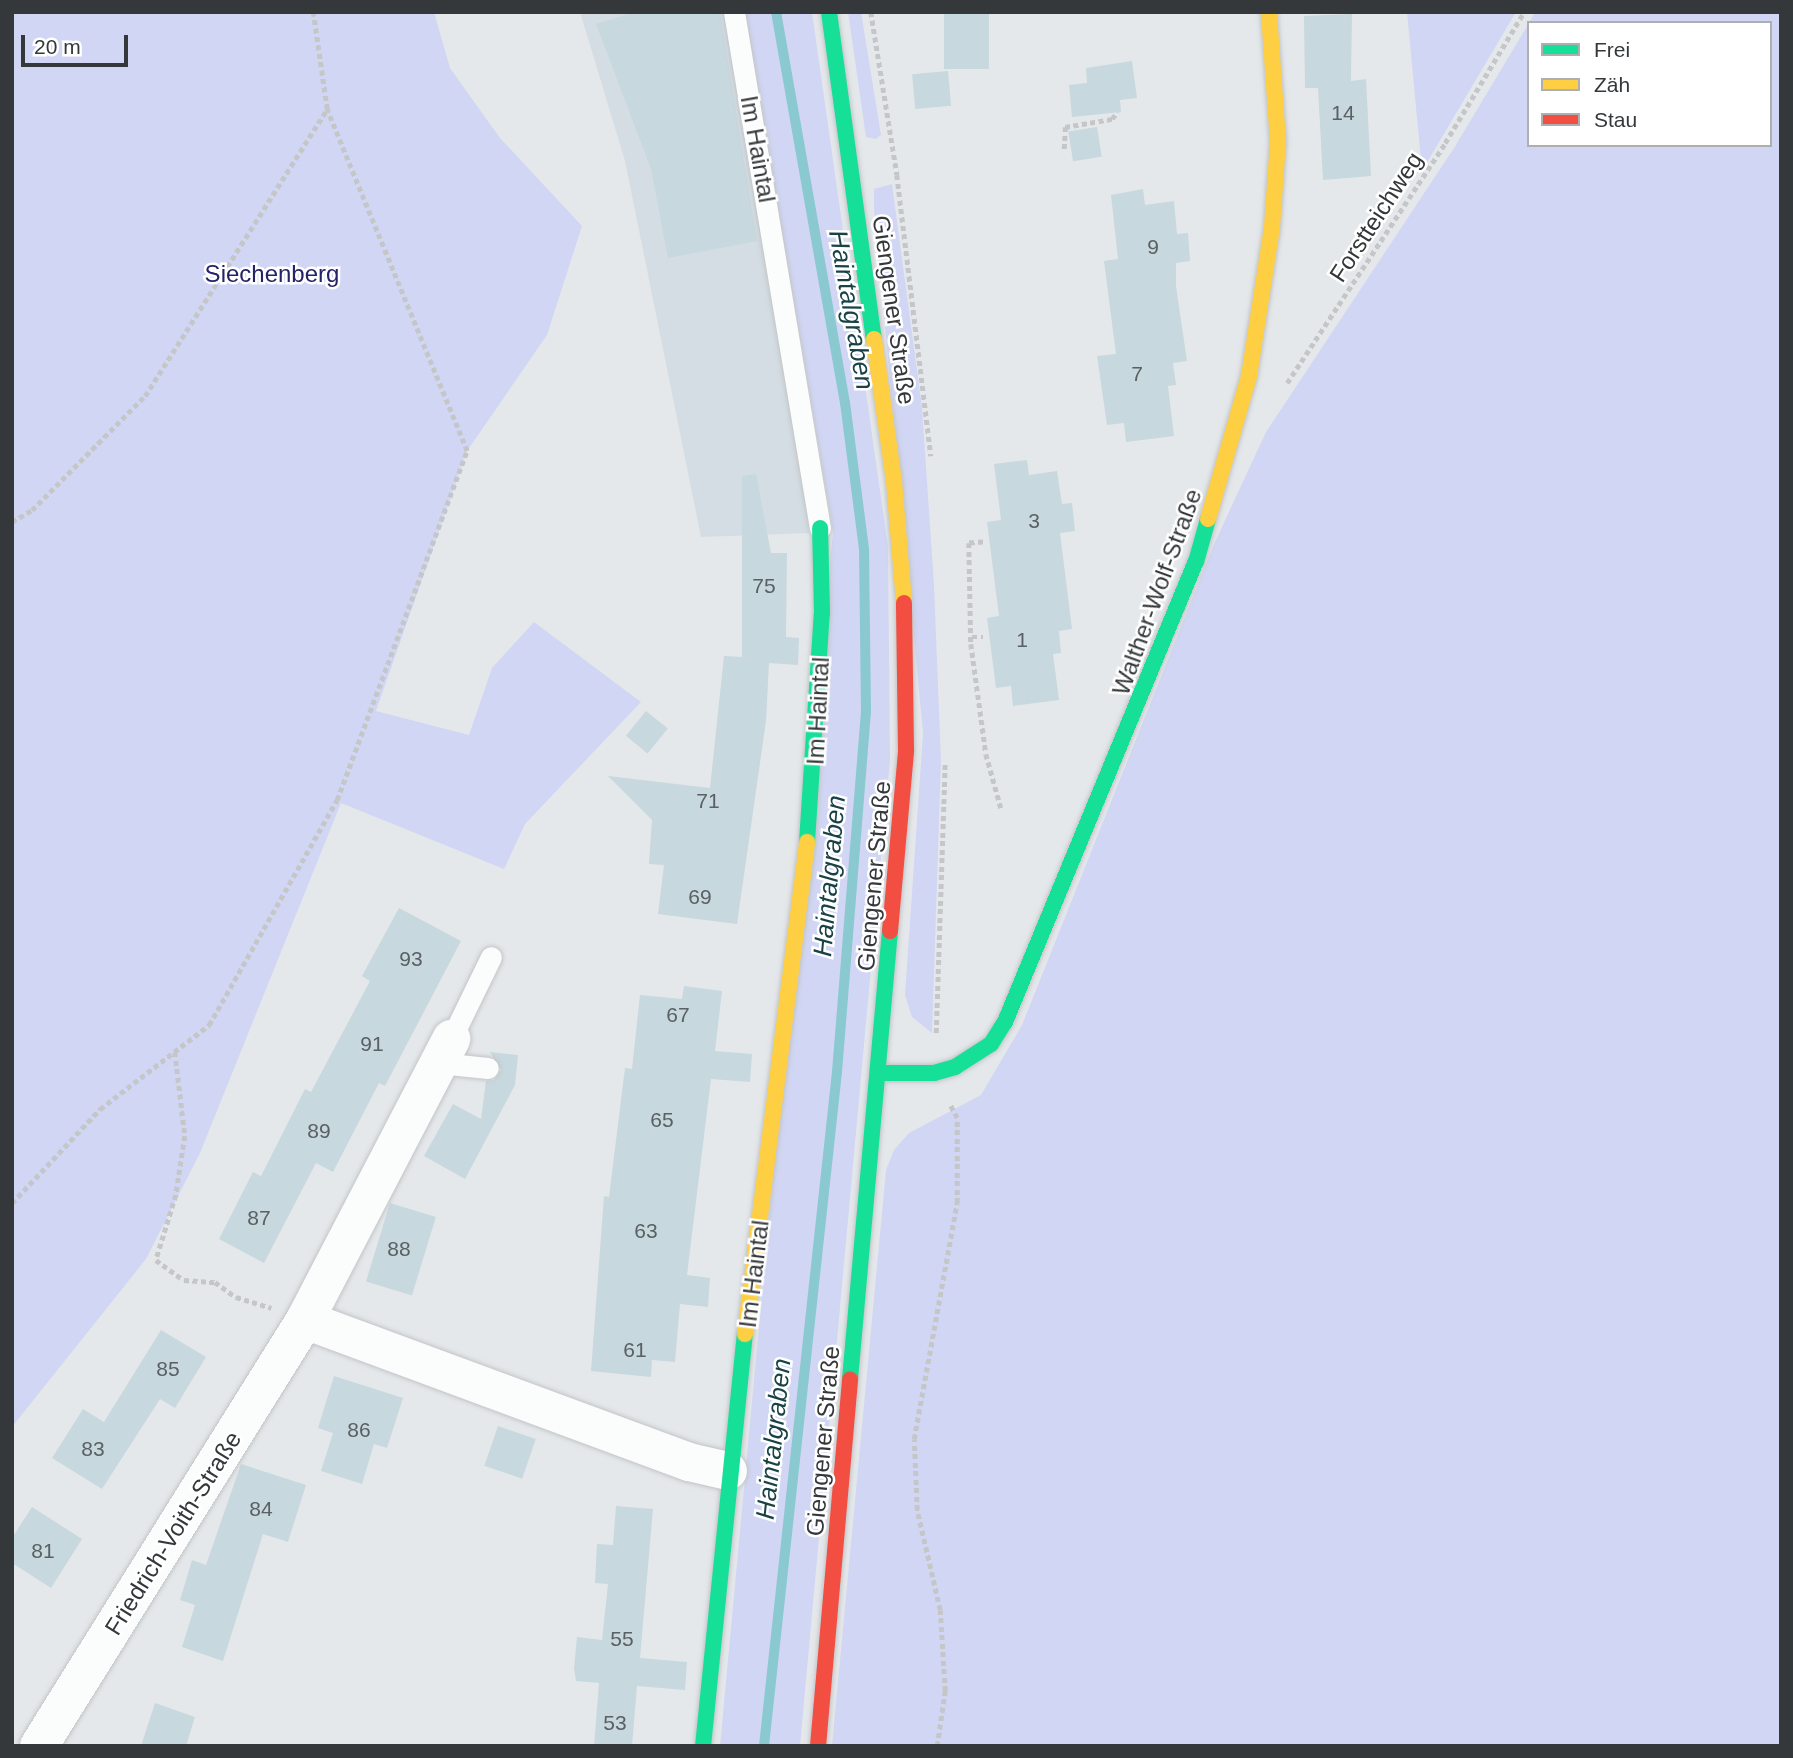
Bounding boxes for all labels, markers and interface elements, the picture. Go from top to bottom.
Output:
scale bar [24,21,131,65]
legend [1527,21,1772,147]
text: 20 m [34,35,81,58]
text: Frei [1594,38,1630,61]
text: Zäh [1594,73,1630,96]
street label: Im Haintal [734,93,782,205]
house number: 14 [1331,100,1355,126]
text: Stau [1594,108,1637,131]
street label: Forstteichweg [1323,147,1429,287]
street label: Giengener Straße [866,214,922,406]
water label: Haintalgraben [822,228,880,392]
house number: 9 [1147,234,1159,260]
park label: Siechenberg [205,260,339,288]
house number: 7 [1131,361,1143,387]
street label: Walther-Wolf-Straße [1106,485,1208,699]
house number: 3 [1028,508,1040,534]
house number: 75 [752,573,776,599]
house number: 1 [1016,627,1028,653]
street label: Im Haintal [801,656,835,766]
street label: Giengener Straße [851,780,897,972]
house number: 71 [696,788,720,814]
water label: Haintalgraben [807,794,853,958]
house number: 69 [688,884,712,910]
house number: 93 [399,946,423,972]
house number: 67 [666,1002,690,1028]
house number: 91 [360,1031,384,1057]
house number: 65 [650,1107,674,1133]
house number: 89 [307,1118,331,1144]
house number: 87 [247,1205,271,1231]
house number: 63 [634,1218,658,1244]
street label: Im Haintal [733,1219,775,1329]
house number: 88 [387,1236,411,1262]
house number: 61 [623,1337,647,1363]
street label: Giengener Straße [800,1345,846,1537]
house number: 85 [156,1356,180,1382]
water label: Haintalgraben [750,1357,798,1521]
house number: 86 [347,1417,371,1443]
street label: Friedrich-Voith-Straße [99,1426,247,1640]
house number: 83 [81,1436,105,1462]
house number: 84 [249,1496,273,1522]
house number: 81 [31,1538,55,1564]
house number: 55 [610,1626,634,1652]
house number: 53 [603,1710,627,1736]

